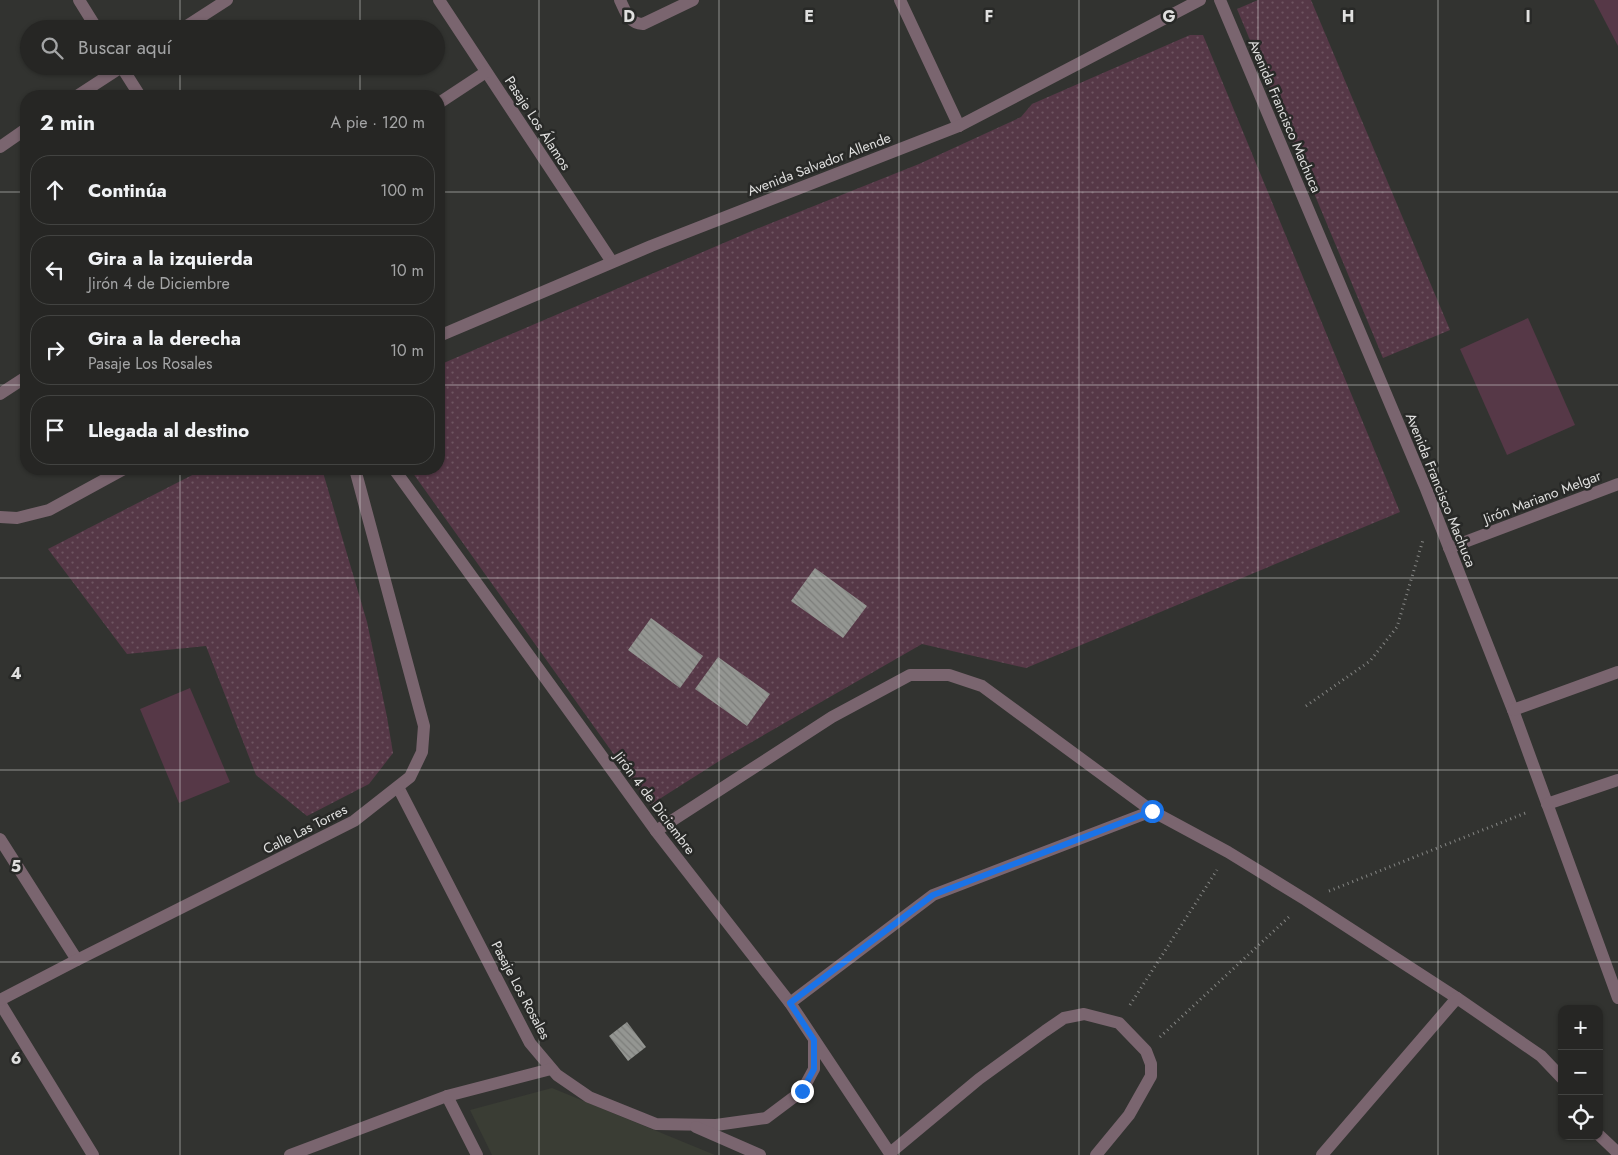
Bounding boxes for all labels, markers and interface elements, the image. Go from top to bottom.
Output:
text: D [623,5,635,28]
text: E [804,5,814,28]
text: F [985,5,993,28]
text: G [1162,5,1176,28]
text: H [1342,5,1354,28]
text: I [1525,5,1531,28]
search box [20,20,445,75]
icon: search [38,34,66,62]
text: Buscar aquí [78,34,172,61]
street label: Avenida Francisco Machuca [1244,36,1326,196]
street label: Pasaje Los Álamos [500,72,576,174]
text: 2 min [40,108,95,138]
text: A pie · 120 m [331,111,425,134]
street label: Avenida Salvador Allende [744,127,894,201]
icon: ahead [41,176,69,204]
text: Continúa [88,177,167,204]
text: 100 m [380,179,424,202]
text: Gira a la izquierda [88,245,253,272]
icon: left [41,256,69,284]
text: 10 m [390,259,424,282]
text: Jirón 4 de Diciembre [88,272,230,295]
text: Gira a la derecha [88,325,241,352]
icon: right [41,336,69,364]
text: 10 m [390,339,424,362]
text: Pasaje Los Rosales [88,352,213,375]
street label: Avenida Francisco Machuca [1401,410,1481,570]
icon: arrive [41,416,69,444]
text: Llegada al destino [88,417,249,444]
street label: Jirón Mariano Melgar [1478,465,1604,529]
text: 4 [10,662,22,685]
street label: Jirón 4 de Diciembre [609,746,700,859]
street label: Calle Las Torres [259,799,351,859]
route start [1141,800,1164,823]
text: 5 [11,855,21,878]
street label: Pasaje Los Rosales [487,937,556,1043]
map controls [1558,1005,1603,1140]
button: + [1558,1005,1603,1050]
text: 6 [11,1047,21,1070]
button: − [1558,1050,1603,1095]
route end [791,1080,814,1103]
button: locate [1558,1095,1603,1140]

